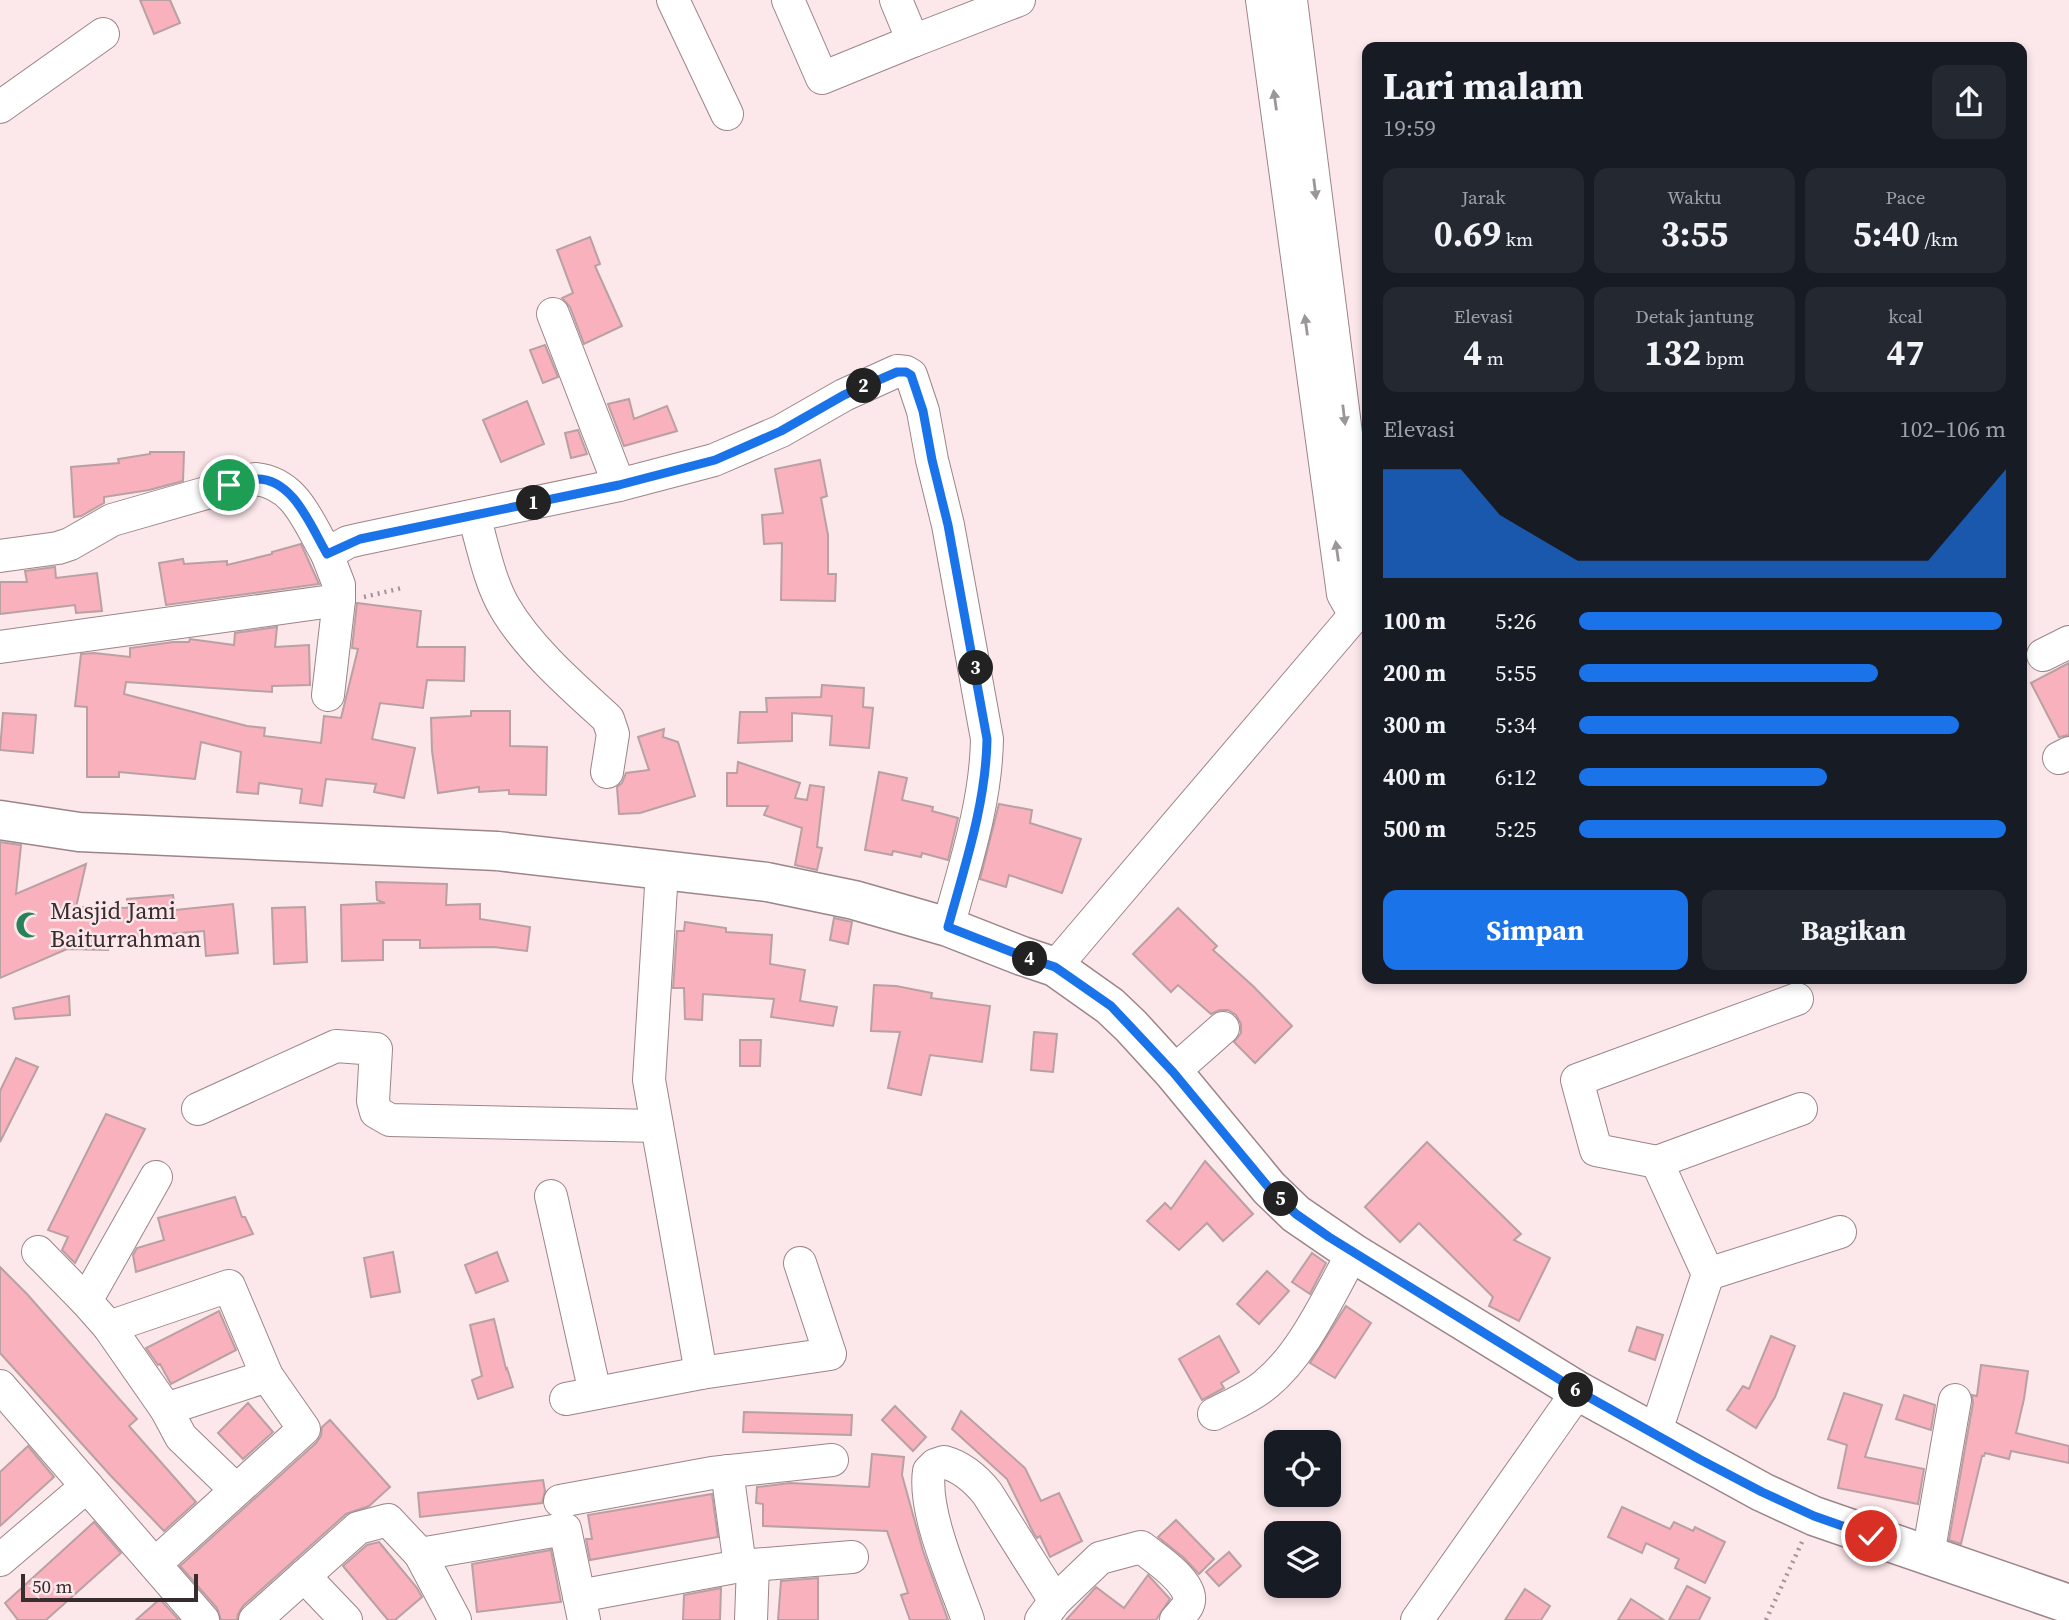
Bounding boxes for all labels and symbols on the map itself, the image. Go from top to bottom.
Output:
one-way arrow [1270,89,1281,111]
one-way arrow [1309,178,1320,200]
one-way arrow [1301,314,1312,336]
pin: 2 [846,368,882,404]
one-way arrow [1338,404,1349,426]
pin [199,455,259,515]
pin: 1 [516,486,552,520]
one-way arrow [1331,539,1342,561]
pin: 3 [958,650,993,686]
place label: Masjid Jami Baiturrahman [50,894,201,955]
mosque icon: Masjid Jami Baiturrahman [14,910,44,940]
pin: 4 [1012,942,1048,976]
pin: 5 [1264,1182,1298,1216]
pin: 6 [1558,1372,1594,1408]
pin [1841,1506,1901,1566]
scale bar [21,1571,198,1603]

